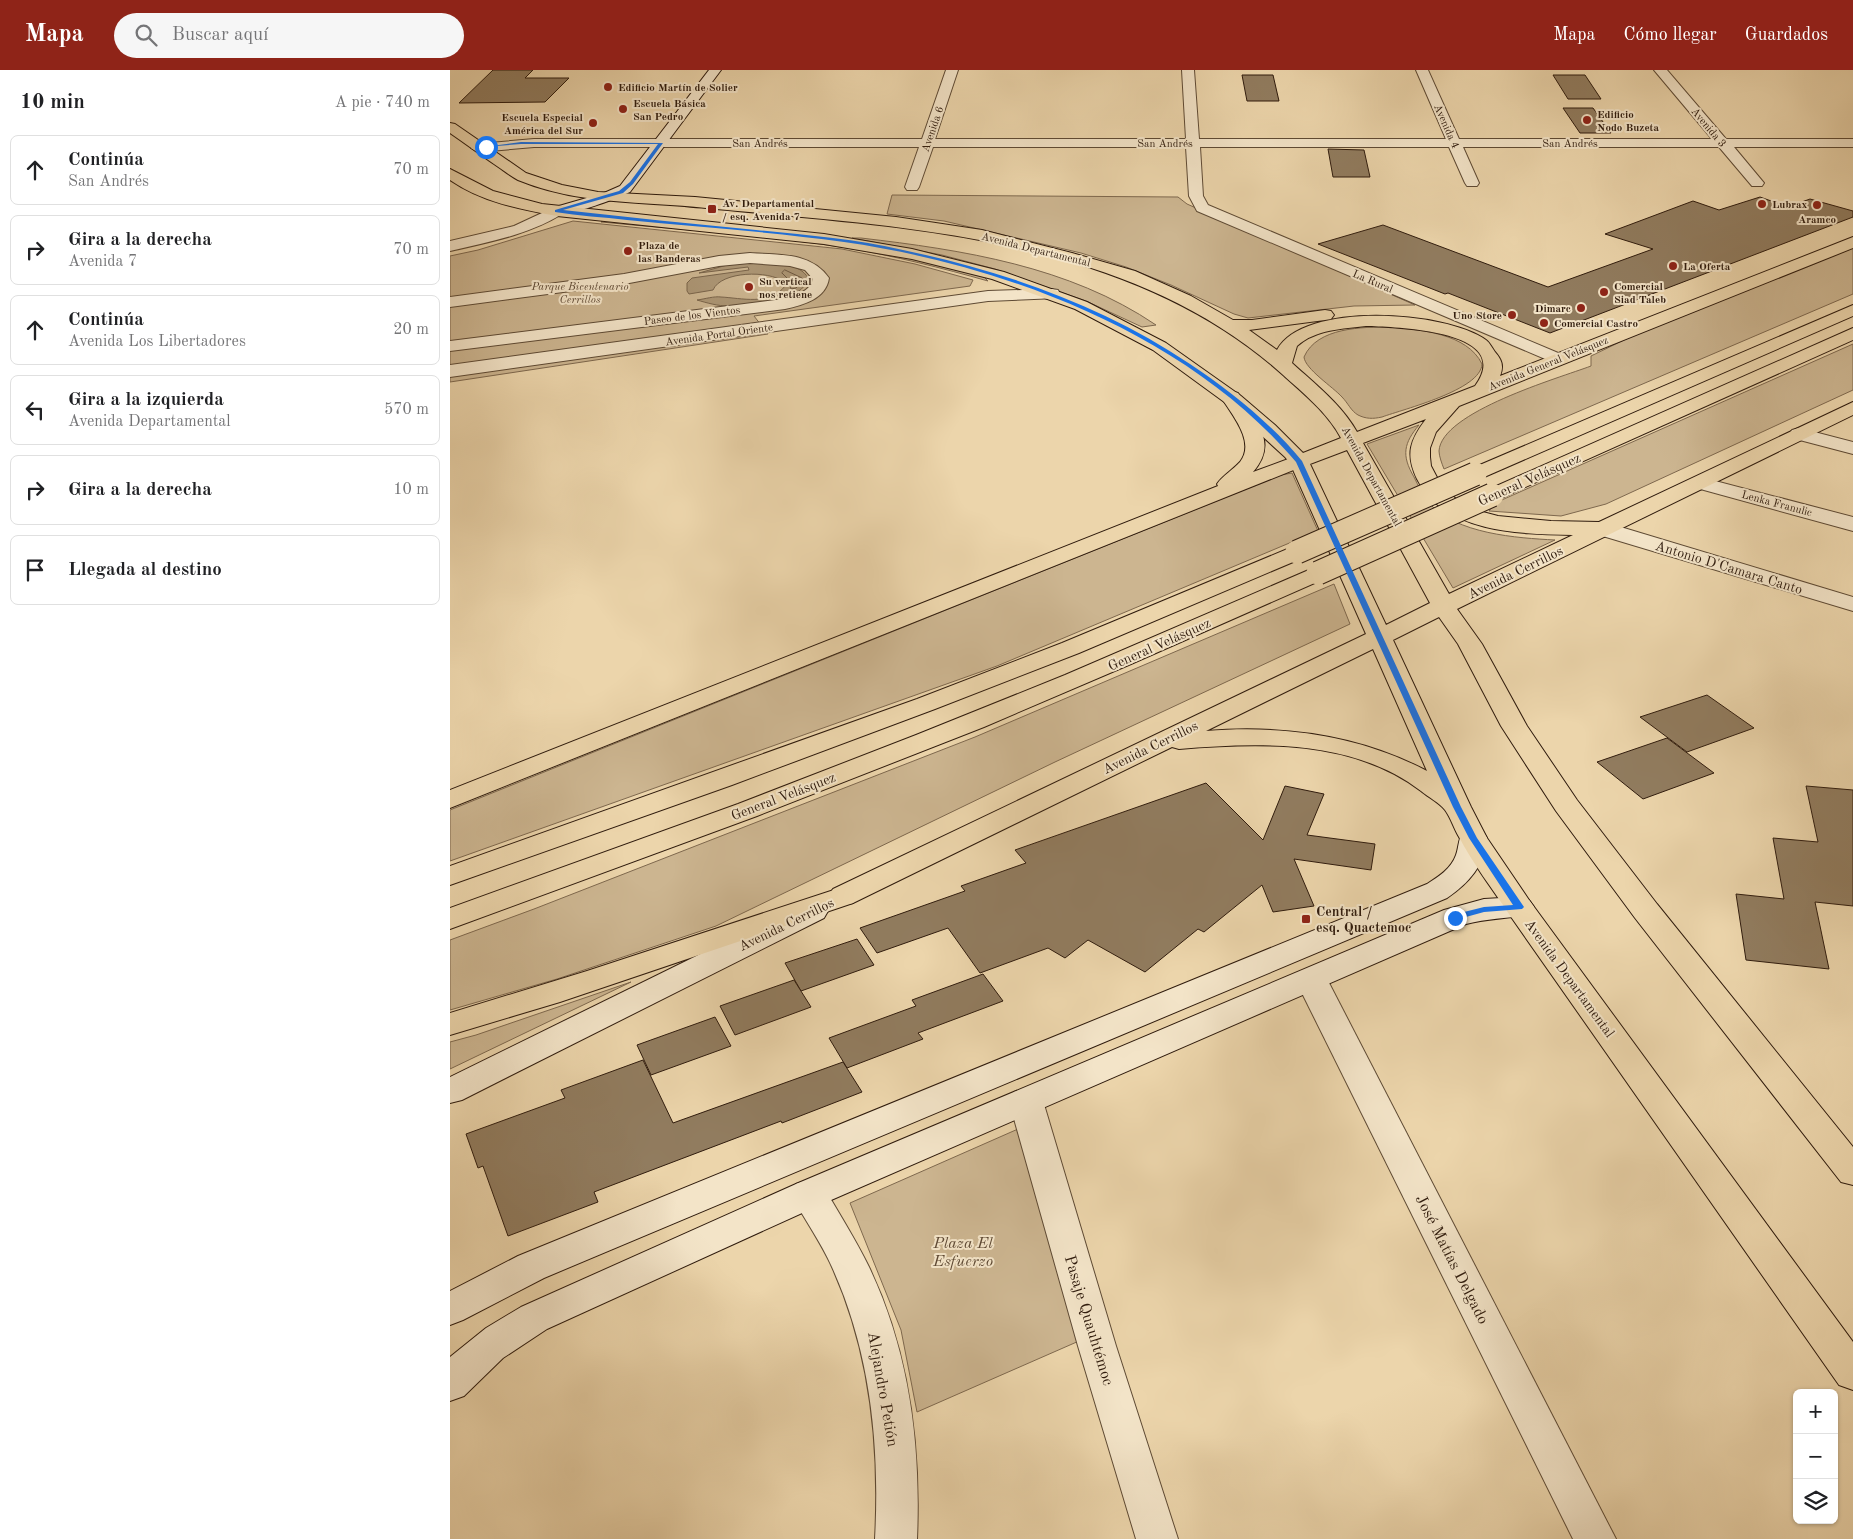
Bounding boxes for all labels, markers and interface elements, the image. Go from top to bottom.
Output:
search box [114,13,464,58]
icon: search [132,21,160,49]
text: Mapa [25,23,84,47]
text: Buscar aquí [172,26,268,45]
text: Mapa [1553,26,1595,44]
text: Cómo llegar [1623,26,1717,44]
text: Guardados [1745,26,1828,44]
marker: Edificio Martín de Solier [602,81,614,93]
place label: Edificio Martín de Solier [618,83,738,94]
text: 10 min [20,92,85,113]
text: A pie · 740 m [335,95,430,111]
place label: Escuela Básica San Pedro [633,99,706,123]
marker: Escuela Básica San Pedro [617,103,629,115]
street label: Avenida 4 [1431,103,1460,151]
street label: Avenida 6 [920,105,946,154]
street label: Avenida 3 [1688,106,1727,150]
place label: Edificio Nodo Buzeta [1597,110,1660,134]
place label: Escuela Especial América del Sur [501,113,584,137]
marker: Edificio Nodo Buzeta [1581,114,1593,126]
marker: Escuela Especial América del Sur [587,117,599,129]
route start [475,136,498,159]
street label: San Andrés [732,139,788,150]
street label: San Andrés [1137,139,1193,150]
street label: San Andrés [1542,139,1598,150]
text: Continúa [68,151,144,170]
icon: ahead [21,156,49,184]
text: 70 m [393,162,429,178]
text: San Andrés [68,174,149,190]
marker: Lubrax [1756,198,1768,210]
place label: Av. Departamental / esq. Avenida 7 [722,199,815,223]
marker: Aramco [1811,199,1823,211]
place label: Lubrax [1772,200,1808,211]
marker: Av. Departamental / esq. Avenida 7 [706,203,718,215]
place label: Aramco [1798,215,1837,226]
text: Gira a la derecha [68,231,212,250]
street label: Avenida Departamental [980,232,1091,269]
icon: right [21,236,49,264]
place label: Plaza de las Banderas [638,241,701,265]
text: 70 m [393,242,429,258]
marker: Plaza de las Banderas [622,245,634,257]
text: Avenida 7 [68,254,137,270]
marker: La Oferta [1667,260,1679,272]
place label: La Oferta [1683,262,1731,273]
street label: La Rural [1351,269,1394,296]
place label: Su vertical nos retiene [759,277,812,301]
marker: Su vertical nos retiene [743,281,755,293]
park label: Parque Bicentenario Cerrillos [531,282,628,306]
place label: Comercial Siad Taleb [1614,282,1666,306]
marker: Comercial Siad Taleb [1598,286,1610,298]
marker: Dimarc [1575,302,1587,314]
place label: Dimarc [1535,304,1571,315]
street label: Paseo de los Vientos [643,305,741,328]
marker: Uno Store [1506,309,1518,321]
text: Continúa [68,311,144,330]
place label: Uno Store [1452,311,1502,322]
icon: ahead [21,316,49,344]
marker: Comercial Castro [1538,317,1550,329]
place label: Comercial Castro [1554,319,1638,330]
text: 20 m [393,322,429,338]
street label: Avenida Portal Oriente [665,322,774,348]
text: Avenida Los Libertadores [68,334,246,350]
street label: Avenida General Velásquez [1487,335,1610,393]
text: Gira a la izquierda [68,391,224,410]
icon: left [21,396,49,424]
text: 570 m [384,402,429,418]
text: Avenida Departamental [68,414,231,430]
street label: Avenida Departamental [1339,425,1403,528]
street label: General Velásquez [1476,451,1583,509]
icon: right [21,476,49,504]
text: Gira a la derecha [68,481,212,500]
text: 10 m [393,482,429,498]
street label: Lenka Franulic [1740,490,1813,519]
street label: Antonio D'Camara Canto [1653,539,1804,597]
street label: Avenida Cerrillos [1466,544,1565,602]
icon: arrive [21,556,49,584]
text: Llegada al destino [68,561,222,580]
street label: General Velásquez [1106,616,1213,674]
street label: Avenida Cerrillos [1101,719,1200,777]
street label: General Velásquez [729,771,838,823]
street label: Avenida Cerrillos [737,896,836,954]
place label: Central / esq. Quactemoc [1316,905,1412,935]
route end [1444,907,1467,930]
marker: Central / esq. Quactemoc [1300,913,1312,925]
street label: Avenida Departamental [1522,917,1617,1040]
street label: José Matías Delgado [1412,1193,1491,1327]
park label: Plaza El Esfuerzo [932,1236,993,1270]
street label: Pasaje Quauhtémoc [1061,1254,1116,1388]
street label: Alejandro Petión [864,1330,900,1449]
map controls [1793,1389,1838,1524]
button: + [1793,1389,1838,1434]
button: − [1793,1434,1838,1479]
button: layers [1793,1479,1838,1524]

